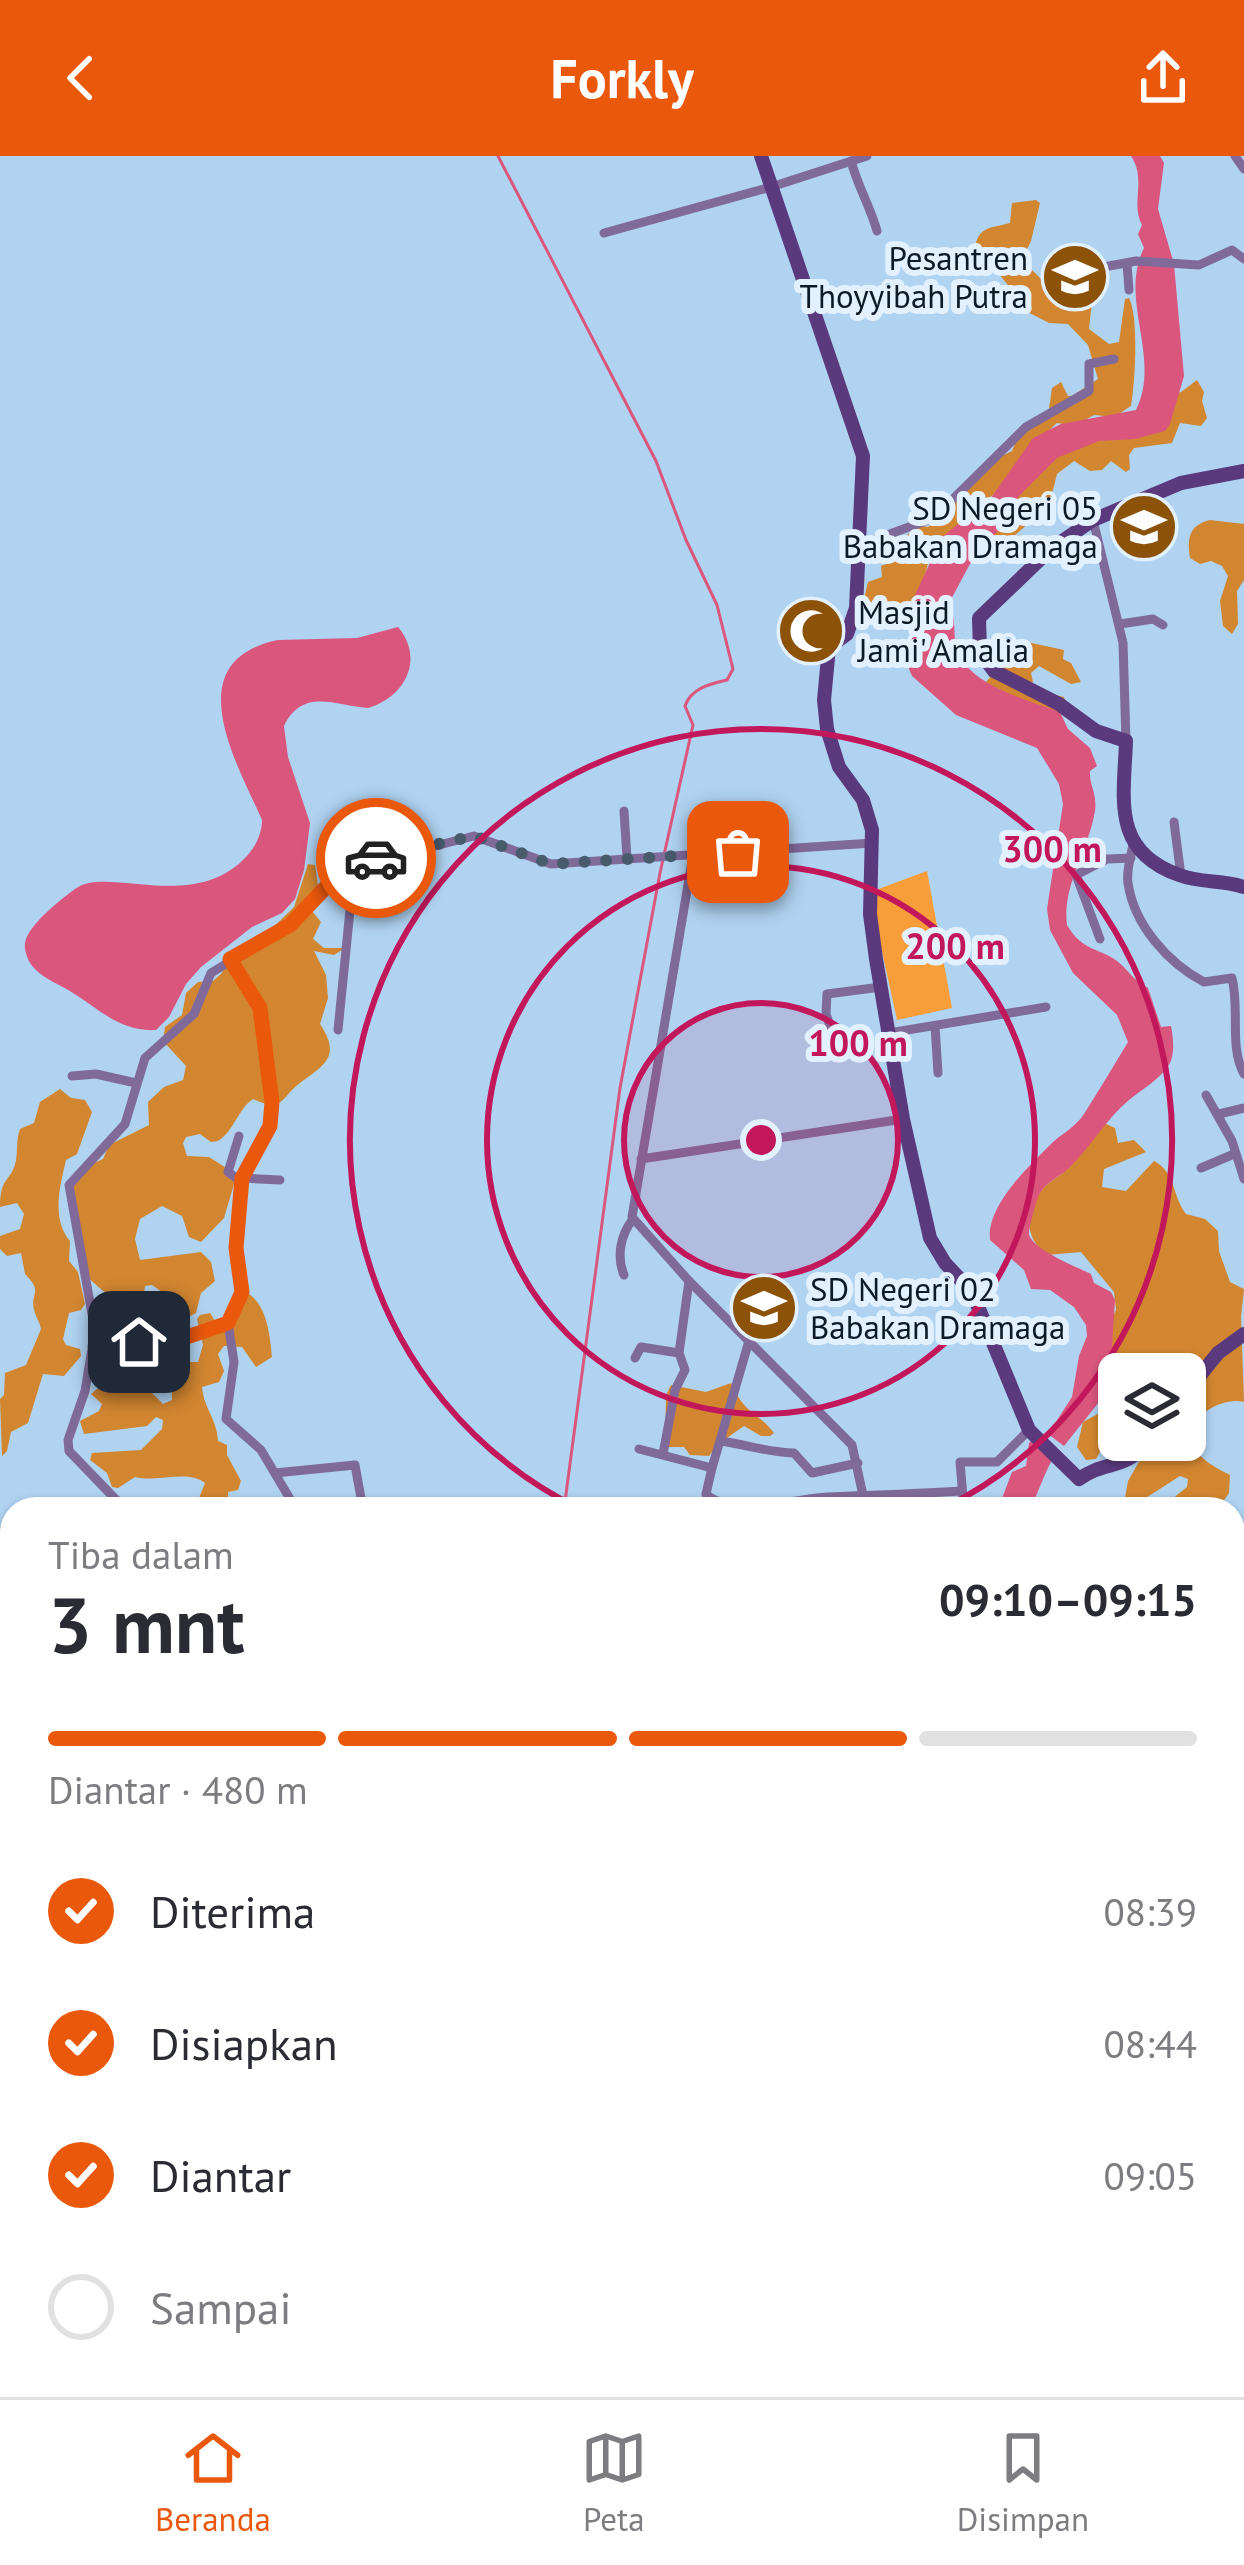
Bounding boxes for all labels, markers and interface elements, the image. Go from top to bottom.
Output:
text: Forkly [550,43,694,113]
icon: back [48,45,114,111]
icon: share [1130,45,1196,111]
place label: Pesantren Thoyyibah Putra [800,236,1028,317]
school or university icon: Pesantren Thoyyibah Putra [1040,242,1110,312]
place label: SD Negeri 05 Babakan Dramaga [843,486,1098,567]
school or university icon: SD Negeri 05 Babakan Dramaga [1109,492,1179,562]
place label: Masjid Jami' Amalia [856,590,1029,671]
mosque icon: Masjid Jami' Amalia [776,596,846,666]
courier [316,798,436,918]
pin [687,801,789,903]
icon: bag [705,819,771,885]
icon: car [343,825,409,891]
text: 300 m [1002,825,1102,872]
text: 200 m [905,922,1005,969]
text: 100 m [808,1019,908,1066]
centre of rings [740,1119,782,1161]
place label: SD Negeri 02 Babakan Dramaga [810,1267,1065,1348]
school or university icon: SD Negeri 02 Babakan Dramaga [729,1273,799,1343]
pin [88,1291,190,1393]
icon: home [106,1309,172,1375]
map controls [1098,1353,1206,1461]
button: layers [1098,1353,1206,1461]
text: Tiba dalam [48,1529,234,1580]
text: 09:10–09:15 [939,1570,1197,1628]
text: 3 mnt [48,1574,244,1675]
text: Diantar · 480 m [48,1764,308,1815]
icon: check [48,1878,114,1944]
text: Diterima [150,1882,315,1940]
text: 08:39 [1103,1886,1197,1937]
icon: check [48,2010,114,2076]
text: Disiapkan [150,2014,338,2072]
text: 08:44 [1103,2018,1197,2069]
icon: check [48,2142,114,2208]
text: Diantar [150,2146,291,2204]
text: 09:05 [1103,2150,1197,2201]
text: Sampai [150,2278,291,2336]
tab: Beranda [155,2425,271,2540]
tab: Peta [581,2425,647,2540]
tab: Disimpan [957,2425,1089,2540]

